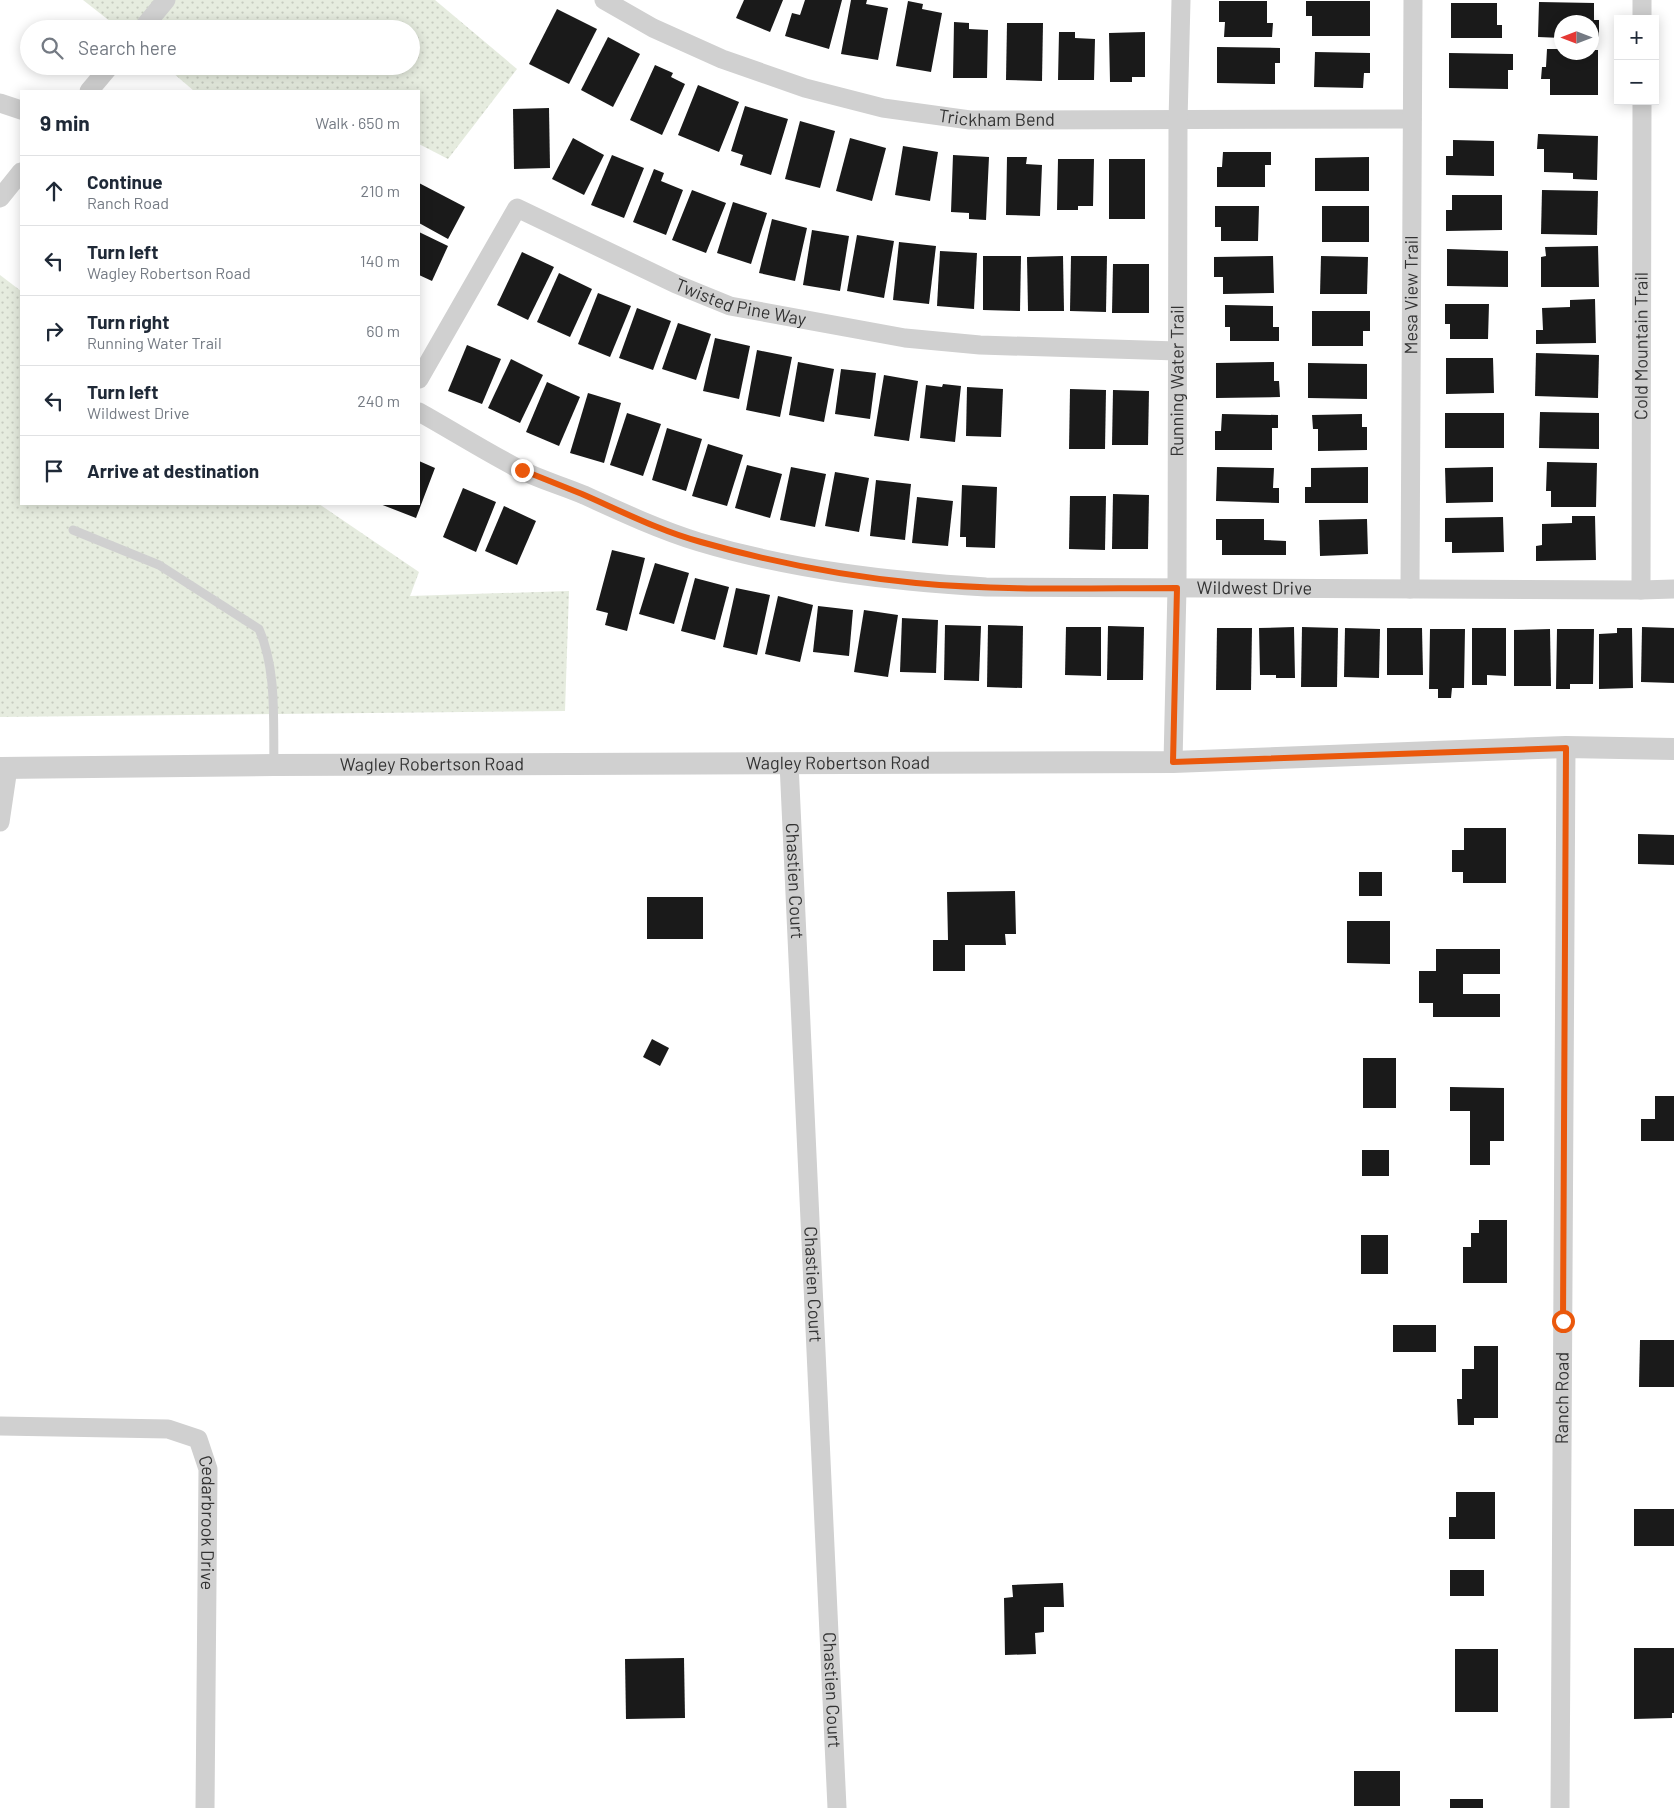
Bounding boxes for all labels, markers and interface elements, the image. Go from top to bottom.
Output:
north arrow [1554,15,1599,60]
map controls [1614,15,1659,105]
button: + [1614,15,1659,60]
search box [20,20,420,75]
icon: search [38,34,66,62]
text: Search here [78,36,177,59]
button: − [1614,60,1659,105]
street label: Trickham Bend [937,104,1055,130]
text: 9 min [40,110,90,135]
text: Walk · 650 m [315,113,400,132]
text: Continue [87,170,163,193]
icon: ahead [40,177,68,205]
text: 210 m [361,181,400,200]
text: Ranch Road [87,193,169,212]
street label: Mesa View Trail [1399,236,1422,354]
text: Turn left [87,240,158,263]
icon: left [40,247,68,275]
text: 140 m [360,251,400,270]
text: Wagley Robertson Road [87,263,251,282]
street label: Cold Mountain Trail [1629,272,1652,420]
street label: Twisted Pine Way [672,273,808,330]
street label: Running Water Trail [1165,305,1188,457]
text: Turn right [87,310,169,333]
icon: right [40,317,68,345]
text: 60 m [366,321,400,340]
text: Running Water Trail [87,333,222,352]
text: Turn left [87,380,158,403]
icon: left [40,387,68,415]
text: 240 m [357,391,400,410]
text: Wildwest Drive [87,403,190,422]
icon: arrive [40,457,68,485]
text: Arrive at destination [87,459,259,482]
route end [511,459,534,482]
street label: Wildwest Drive [1197,576,1312,598]
street label: Wagley Robertson Road [746,751,930,773]
street label: Wagley Robertson Road [340,752,524,775]
street label: Chastien Court [782,822,809,939]
street label: Chastien Court [800,1226,828,1343]
route start [1552,1310,1575,1333]
street label: Ranch Road [1550,1352,1573,1444]
street label: Cedarbrook Drive [194,1452,220,1590]
street label: Chastien Court [819,1631,846,1749]

